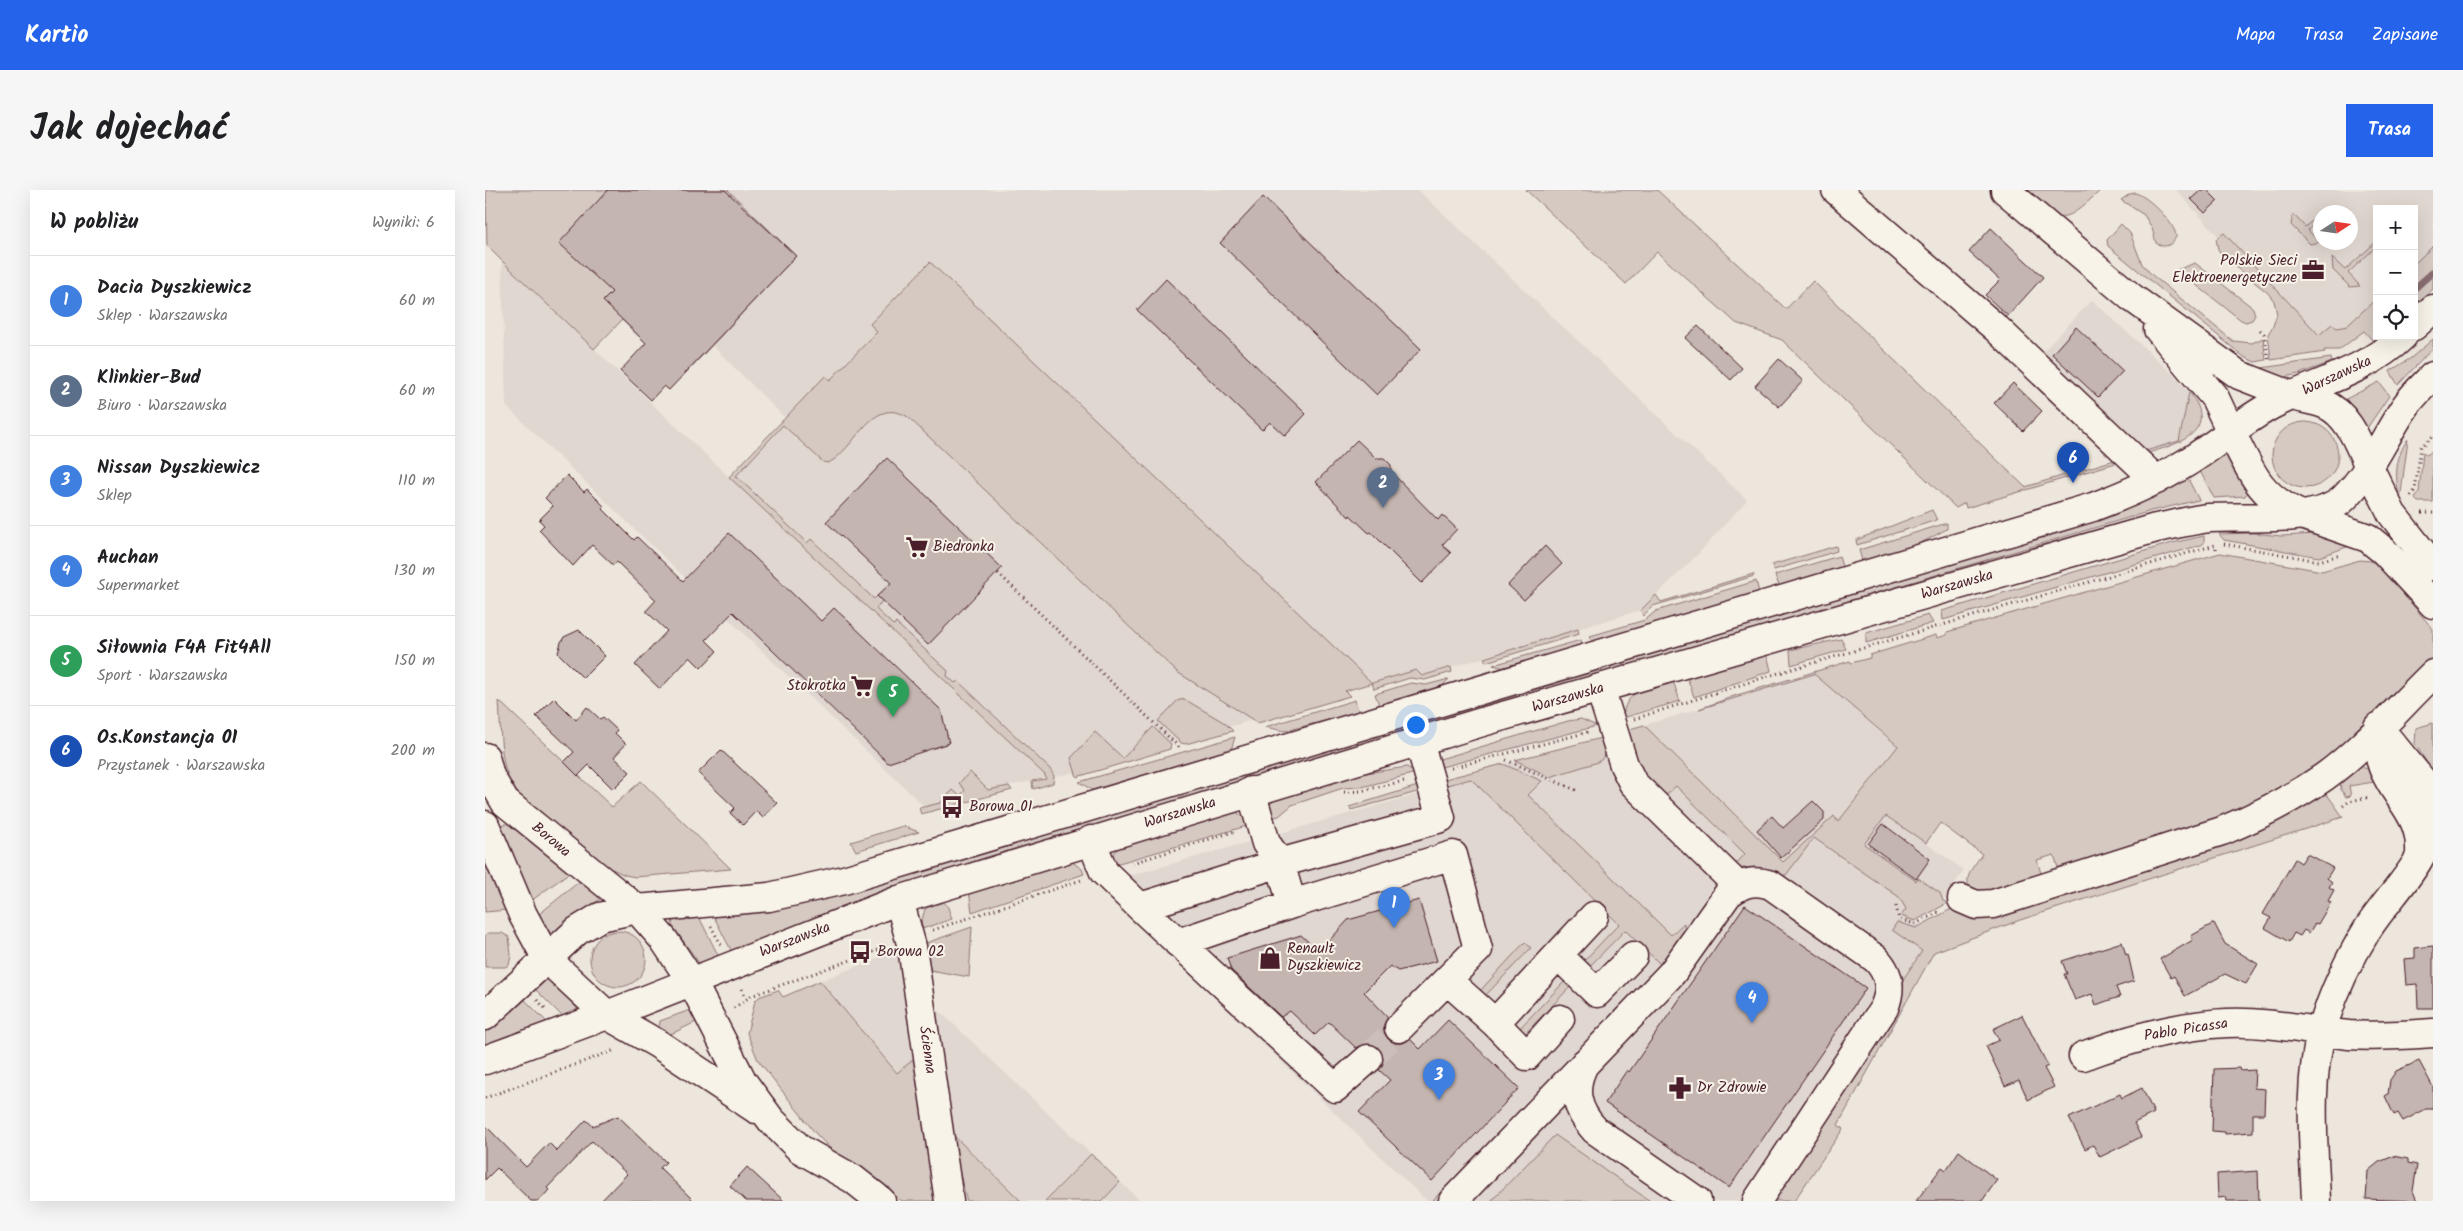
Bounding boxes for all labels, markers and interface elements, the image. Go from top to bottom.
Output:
text: Kartio [25,16,88,55]
text: Mapa [2236,21,2276,50]
text: Trasa [2304,21,2344,50]
text: Zapisane [2372,21,2438,50]
text: Jak dojechać [30,102,229,158]
button: Trasa [2346,104,2433,157]
north arrow [2313,205,2358,250]
map controls [2373,205,2418,340]
button: + [2373,205,2418,250]
text: W pobliżu [50,206,138,239]
text: Wyniki: 6 [372,210,435,235]
place label: Polskie Sieci Elektroenergetyczne [2172,249,2298,290]
button: − [2373,250,2418,295]
office icon: Polskie Sieci Elektroenergetyczne [2300,257,2326,283]
text: Dacia Dyszkiewicz [97,273,252,303]
text: 1 [64,288,68,313]
text: 60 m [399,288,435,313]
button: locate [2373,295,2418,340]
text: Sklep · Warszawska [97,303,228,328]
street label: Warszawska [2298,349,2376,403]
text: Klinkier-Bud [97,363,201,393]
text: 2 [61,378,71,403]
text: 60 m [399,378,435,403]
text: Biuro · Warszawska [97,393,227,418]
pin: 6 [2057,442,2089,483]
text: Nissan Dyszkiewicz [97,453,260,483]
pin: 2 [1367,467,1399,508]
text: 3 [62,468,70,493]
text: 110 m [398,468,435,493]
text: Sklep [97,483,132,508]
supermarket icon: Biedronka [904,534,930,560]
place label: Biedronka [933,535,994,559]
text: Auchan [97,543,158,573]
text: 4 [62,558,70,583]
text: 130 m [394,558,435,583]
street label: Warszawska [1918,563,1996,607]
text: Supermarket [97,573,180,598]
text: Siłownia F4A Fit4All [97,633,271,663]
text: 5 [62,648,70,673]
text: 150 m [394,648,435,673]
text: Sport · Warszawska [97,663,228,688]
supermarket icon: Stokrotka [849,673,875,699]
place label: Stokrotka [787,674,846,698]
pin: 5 [877,676,909,717]
street label: Warszawska [1529,676,1607,720]
your location [1403,712,1429,738]
text: Os.Konstancja 01 [97,723,237,753]
text: 6 [62,738,70,763]
text: 200 m [391,738,435,763]
text: Przystanek · Warszawska [97,753,265,778]
street label: Warszawska [1141,791,1219,835]
bus stop icon: Borowa 01 [939,794,965,820]
place label: Borowa 01 [969,795,1033,819]
street label: Borowa [526,816,576,864]
pin: 1 [1378,887,1410,928]
street label: Warszawska [756,915,834,965]
place label: Renault Dyszkiewicz [1287,937,1361,978]
bus stop icon: Borowa 02 [847,939,873,965]
place label: Borowa 02 [877,940,944,964]
shop icon: Renault Dyszkiewicz [1257,945,1283,971]
pin: 4 [1736,982,1768,1023]
street label: Pablo Picassa [2142,1012,2230,1048]
street label: Ścienna [912,1025,942,1075]
pin: 3 [1423,1059,1455,1100]
pharmacy icon: Dr Zdrowie [1667,1075,1693,1101]
place label: Dr Zdrowie [1697,1076,1767,1100]

